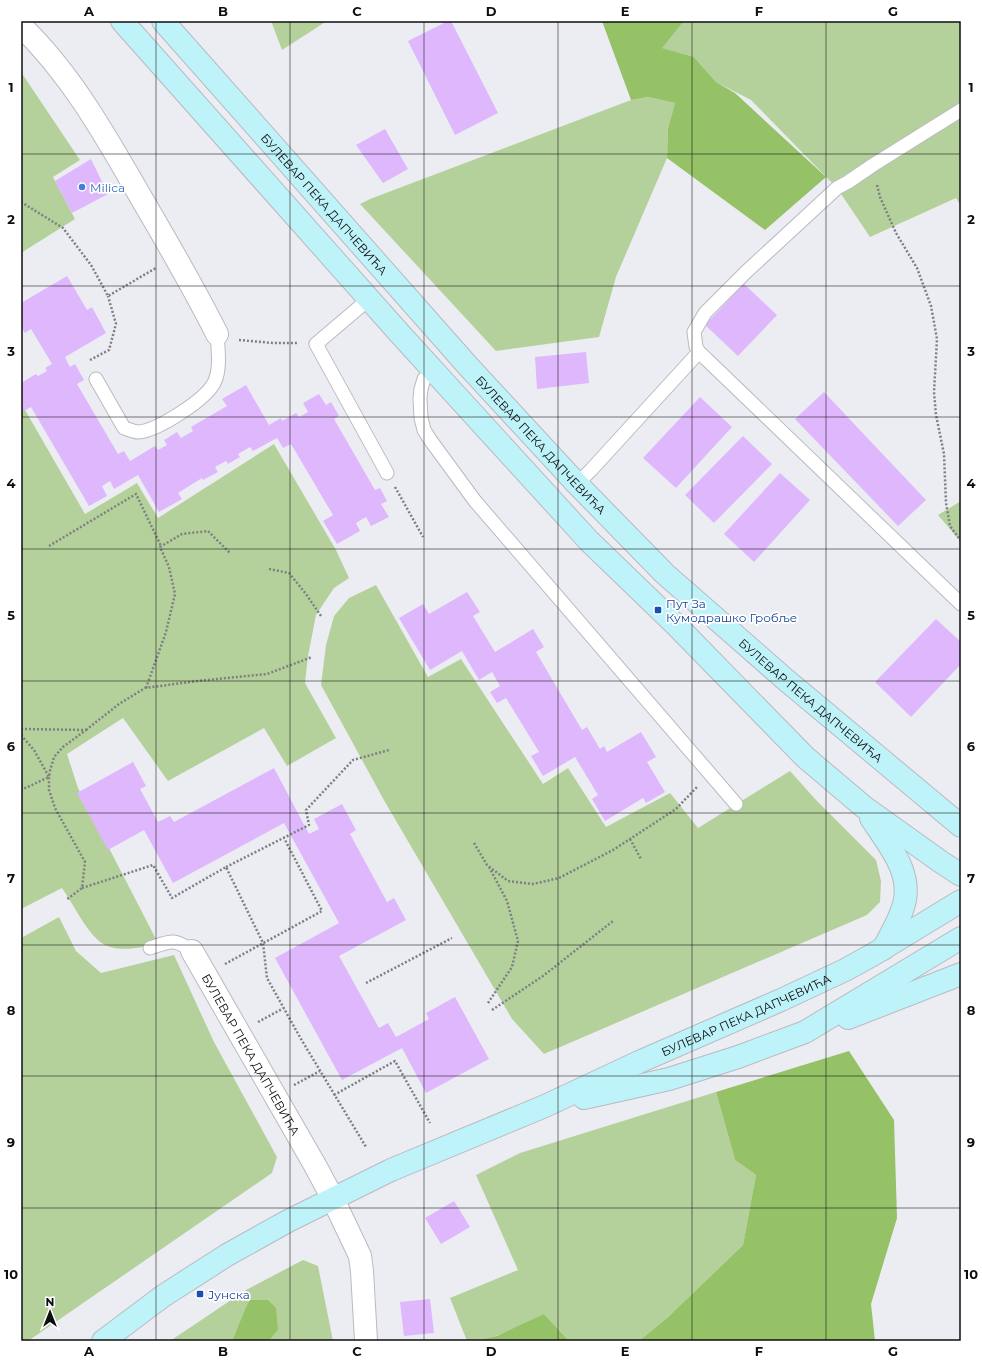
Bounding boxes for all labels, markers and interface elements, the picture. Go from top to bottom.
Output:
text: A [83,3,95,19]
text: B [218,3,228,19]
text: C [352,3,362,19]
text: D [486,3,497,19]
text: E [621,3,630,19]
text: F [755,3,763,19]
text: G [888,3,898,19]
text: 1 [8,79,14,95]
text: 1 [968,79,974,95]
street label: БУЛЕВАР ПЕКА ДАПЧЕВИЋА [258,130,391,278]
place label: Milica [90,180,125,195]
marker: Milica [77,182,87,192]
text: 2 [7,211,15,227]
text: 2 [967,211,975,227]
text: 3 [6,343,15,359]
text: 3 [966,343,975,359]
street label: БУЛЕВАР ПЕКА ДАПЧЕВИЋА [473,372,610,517]
text: 4 [7,475,16,491]
text: 4 [967,475,976,491]
place label: Пут За Кумодрашко Гробље [666,596,797,625]
marker: Пут За Кумодрашко Гробље [653,605,663,615]
text: 5 [7,607,15,623]
text: 5 [967,607,975,623]
street label: БУЛЕВАР ПЕКА ДАПЧЕВИЋА [736,635,886,765]
text: 6 [7,738,16,754]
text: 6 [967,738,976,754]
text: 7 [7,870,15,886]
text: 7 [967,870,975,886]
street label: БУЛЕВАР ПЕКА ДАПЧЕВИЋА [659,970,833,1059]
street label: БУЛЕВАР ПЕКА ДАПЧЕВИЋА [199,971,304,1138]
text: 8 [7,1002,16,1018]
text: 8 [967,1002,976,1018]
text: 9 [7,1134,15,1150]
text: 9 [967,1134,975,1150]
text: 10 [4,1266,18,1282]
text: 10 [964,1266,978,1282]
place label: Јунска [208,1287,250,1302]
marker: Јунска [195,1289,205,1299]
north arrow [30,1292,70,1332]
text: N [46,1295,54,1309]
text: A [83,1343,95,1359]
text: B [218,1343,228,1359]
text: C [352,1343,362,1359]
text: D [486,1343,497,1359]
text: E [621,1343,630,1359]
text: F [755,1343,763,1359]
text: G [888,1343,898,1359]

